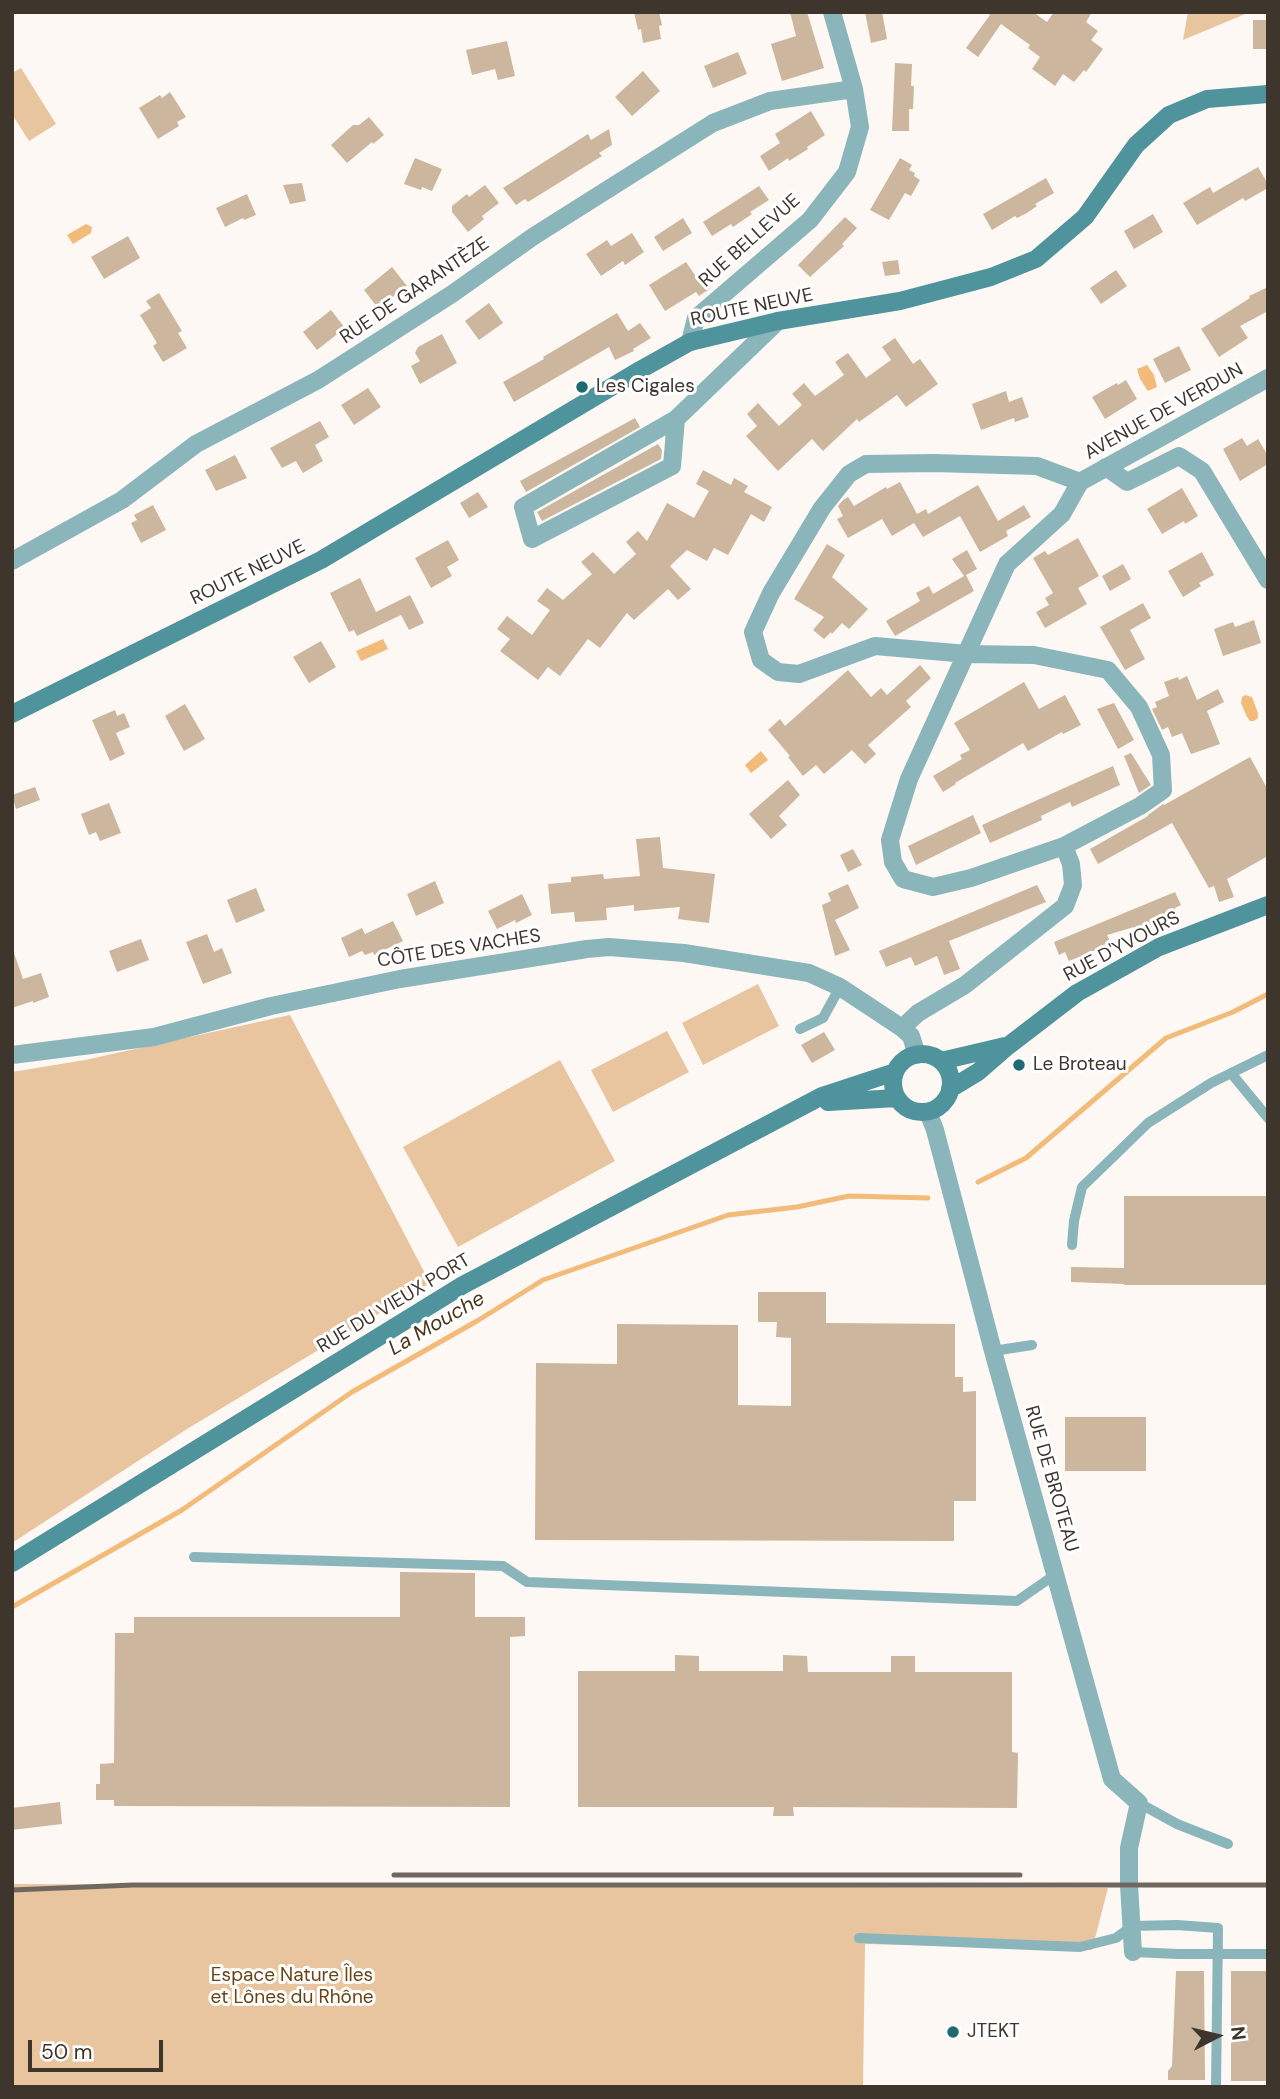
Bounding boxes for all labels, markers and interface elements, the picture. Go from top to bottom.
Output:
street label: RUE BELLEVUE [695,190,805,292]
street label: RUE DE GARANTÈZE [336,233,494,349]
street label: ROUTE NEUVE [689,284,815,332]
street label: AVENUE DE VERDUN [1081,359,1247,465]
place label: Les Cigales [596,376,695,398]
marker: Les Cigales [574,379,590,395]
street label: ROUTE NEUVE [187,535,309,611]
street label: RUE D'YVOURS [1060,907,1184,987]
street label: CÔTE DES VACHES [376,925,542,973]
place label: Le Broteau [1033,1054,1127,1076]
marker: Le Broteau [1011,1057,1027,1073]
street label: RUE DU VIEUX PORT [313,1249,475,1359]
water label: La Mouche [384,1286,490,1362]
street label: RUE DE BROTEAU [1019,1403,1083,1555]
park label: Espace Nature Îles et Lônes du Rhône [210,1965,374,2009]
north arrow [1182,2001,1252,2071]
place label: JTEKT [967,2021,1020,2043]
marker: JTEKT [945,2024,961,2040]
scale bar [32,2025,166,2070]
text: N [1225,2025,1252,2042]
text: 50 m [41,2038,92,2066]

